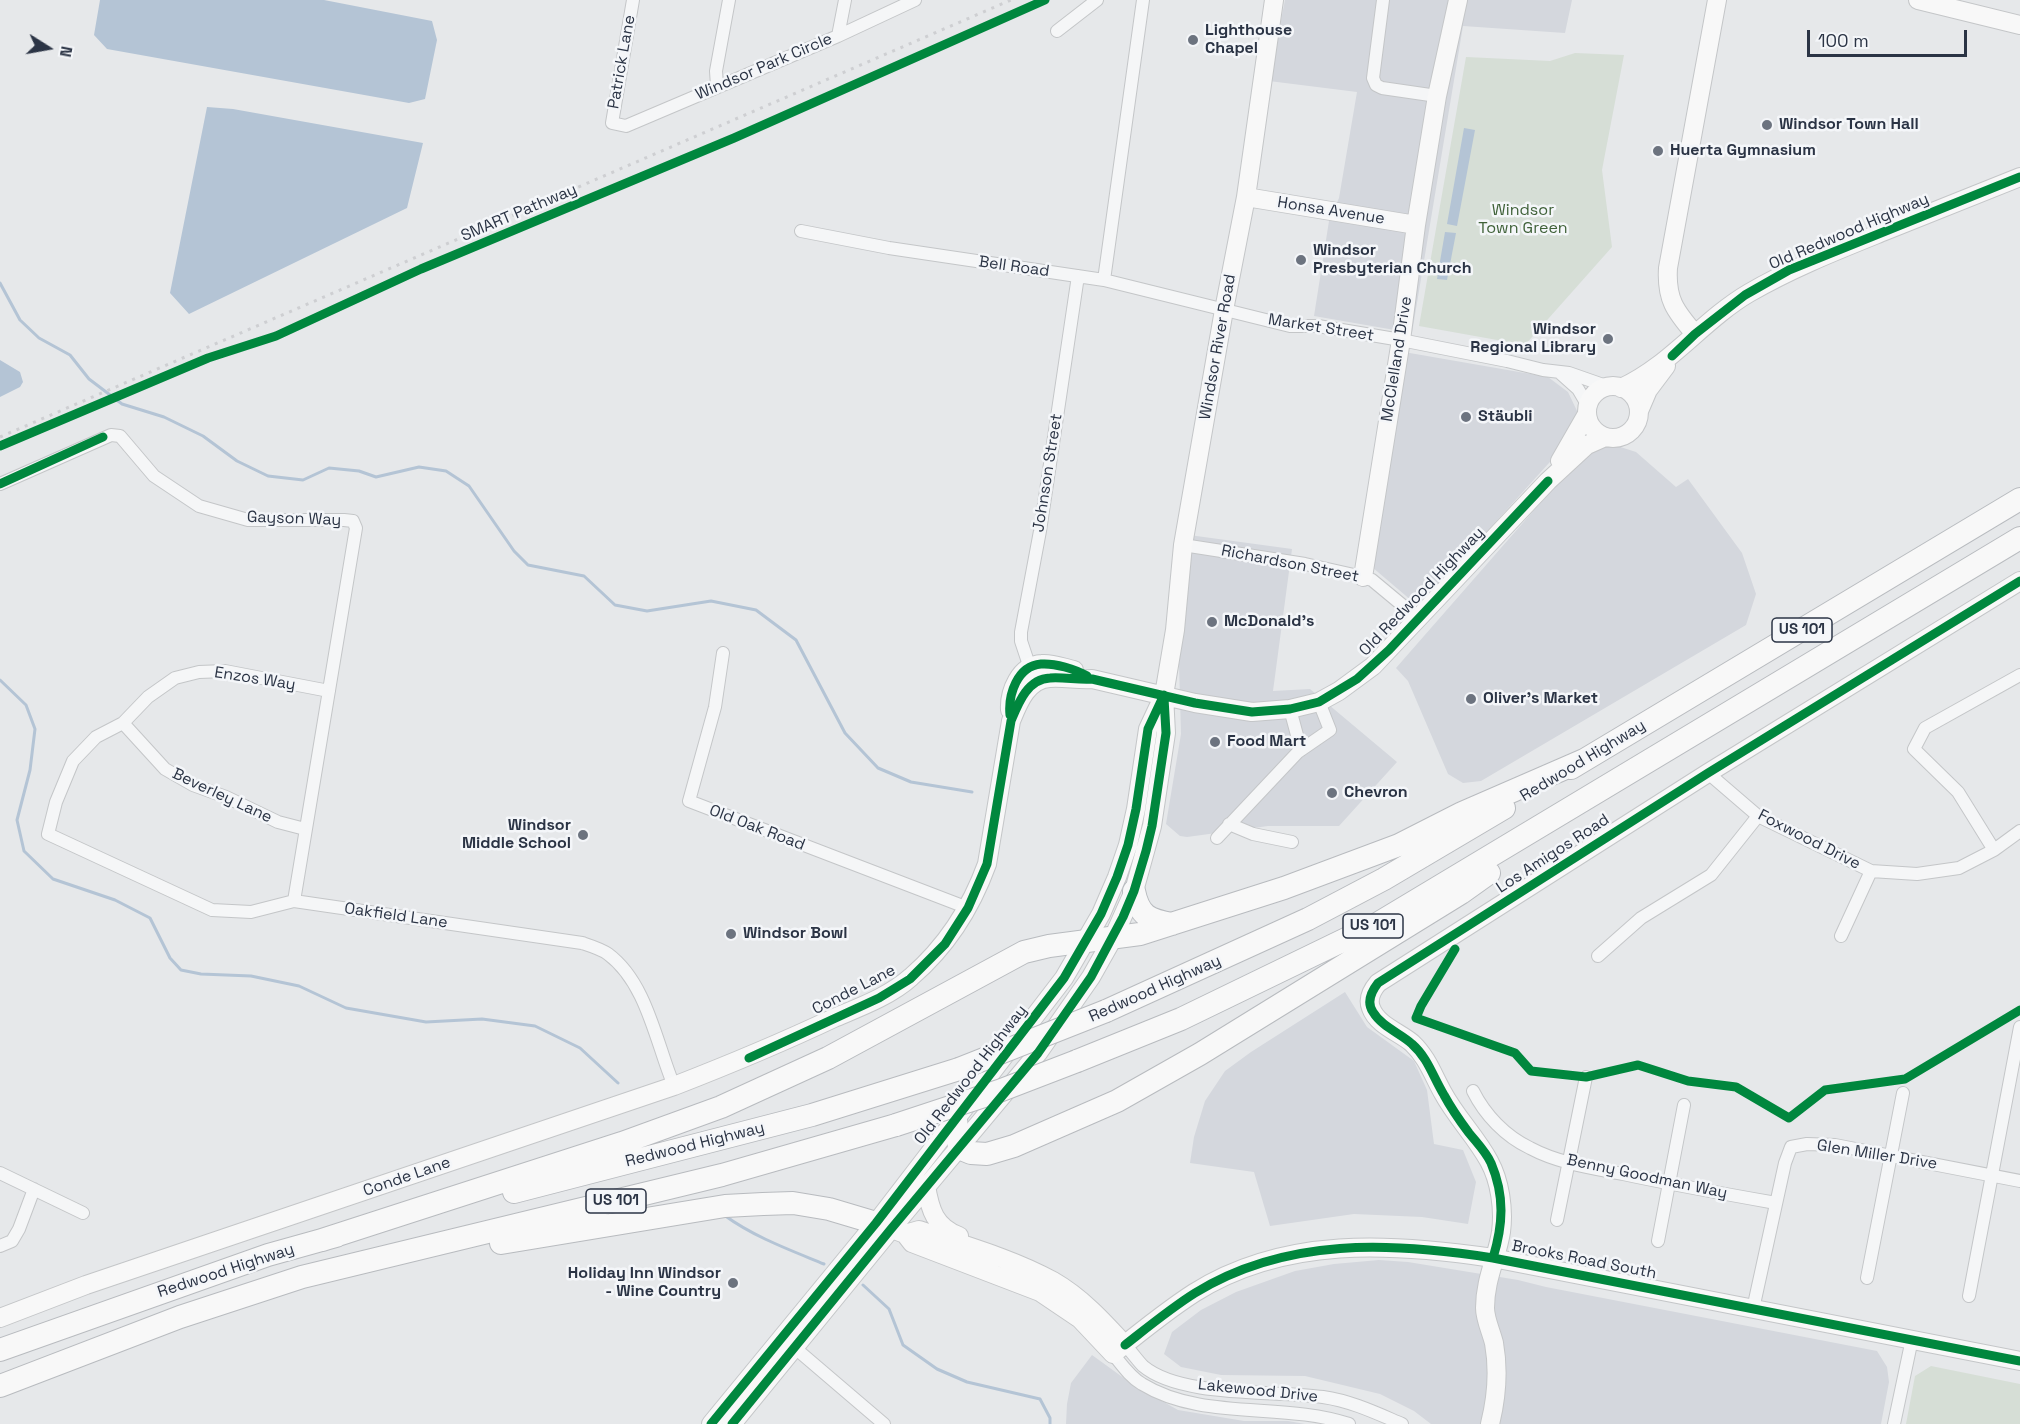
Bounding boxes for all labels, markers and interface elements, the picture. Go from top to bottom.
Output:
street label: Patrick Lane [604,14,640,110]
north arrow [18,18,78,78]
scale bar [1810,18,1970,56]
place label: Lighthouse Chapel [1205,21,1292,59]
street label: Windsor Park Circle [693,29,835,105]
text: 100 m [1818,29,1869,52]
marker: Lighthouse Chapel [1186,33,1200,47]
text: N [55,44,77,59]
place label: Windsor Town Hall [1779,115,1919,135]
marker: Windsor Town Hall [1760,118,1774,132]
place label: Huerta Gymnasium [1670,141,1816,161]
marker: Huerta Gymnasium [1651,144,1665,158]
street label: SMART Pathway [458,180,580,246]
street label: Old Redwood Highway [1766,190,1932,274]
street label: Honsa Avenue [1276,193,1386,229]
park label: Windsor Town Green [1478,201,1568,239]
place label: Windsor Presbyterian Church [1313,241,1472,279]
street label: Bell Road [977,253,1051,281]
marker: Windsor Presbyterian Church [1294,253,1308,267]
street label: Windsor River Road [1196,273,1240,421]
street label: McClelland Drive [1378,295,1416,423]
street label: Market Street [1267,310,1375,346]
place label: Windsor Regional Library [1470,320,1596,358]
marker: Windsor Regional Library [1601,332,1615,346]
place label: Stäubli [1478,407,1533,427]
marker: Stäubli [1459,410,1473,424]
street label: Johnson Street [1029,412,1067,534]
street label: Gayson Way [247,508,341,530]
street label: Old Redwood Highway [1355,524,1489,660]
street label: Richardson Street [1220,541,1360,587]
place label: McDonald's [1224,612,1314,632]
marker: McDonald's [1205,615,1219,629]
road number: US 101 [1772,618,1832,642]
street label: Enzos Way [213,663,297,695]
place label: Oliver's Market [1483,689,1598,709]
marker: Oliver's Market [1464,692,1478,706]
street label: Redwood Highway [1517,716,1649,806]
place label: Food Mart [1227,732,1306,752]
marker: Food Mart [1208,735,1222,749]
street label: Beverley Lane [169,764,275,828]
place label: Chevron [1344,783,1408,803]
marker: Chevron [1325,786,1339,800]
street label: Old Oak Road [706,801,808,855]
street label: Foxwood Drive [1754,806,1864,874]
street label: Los Amigos Road [1493,810,1613,898]
place label: Windsor Middle School [462,816,571,854]
marker: Windsor Middle School [576,828,590,842]
street label: Oakfield Lane [343,899,449,933]
road number: US 101 [1343,914,1403,938]
place label: Windsor Bowl [743,924,847,944]
marker: Windsor Bowl [724,927,738,941]
street label: Redwood Highway [1086,951,1224,1027]
street label: Conde Lane [809,961,899,1019]
street label: Old Redwood Highway [911,1001,1031,1149]
street label: Redwood Highway [623,1118,767,1172]
street label: Glen Miller Drive [1816,1136,1938,1174]
street label: Benny Goodman Way [1565,1151,1729,1203]
street label: Conde Lane [361,1153,453,1201]
road number: US 101 [586,1189,646,1213]
street label: Brooks Road South [1510,1237,1658,1283]
street label: Redwood Highway [155,1240,297,1302]
place label: Holiday Inn Windsor - Wine Country [568,1264,721,1302]
marker: Holiday Inn Windsor - Wine Country [726,1276,740,1290]
street label: Lakewood Drive [1197,1375,1319,1407]

